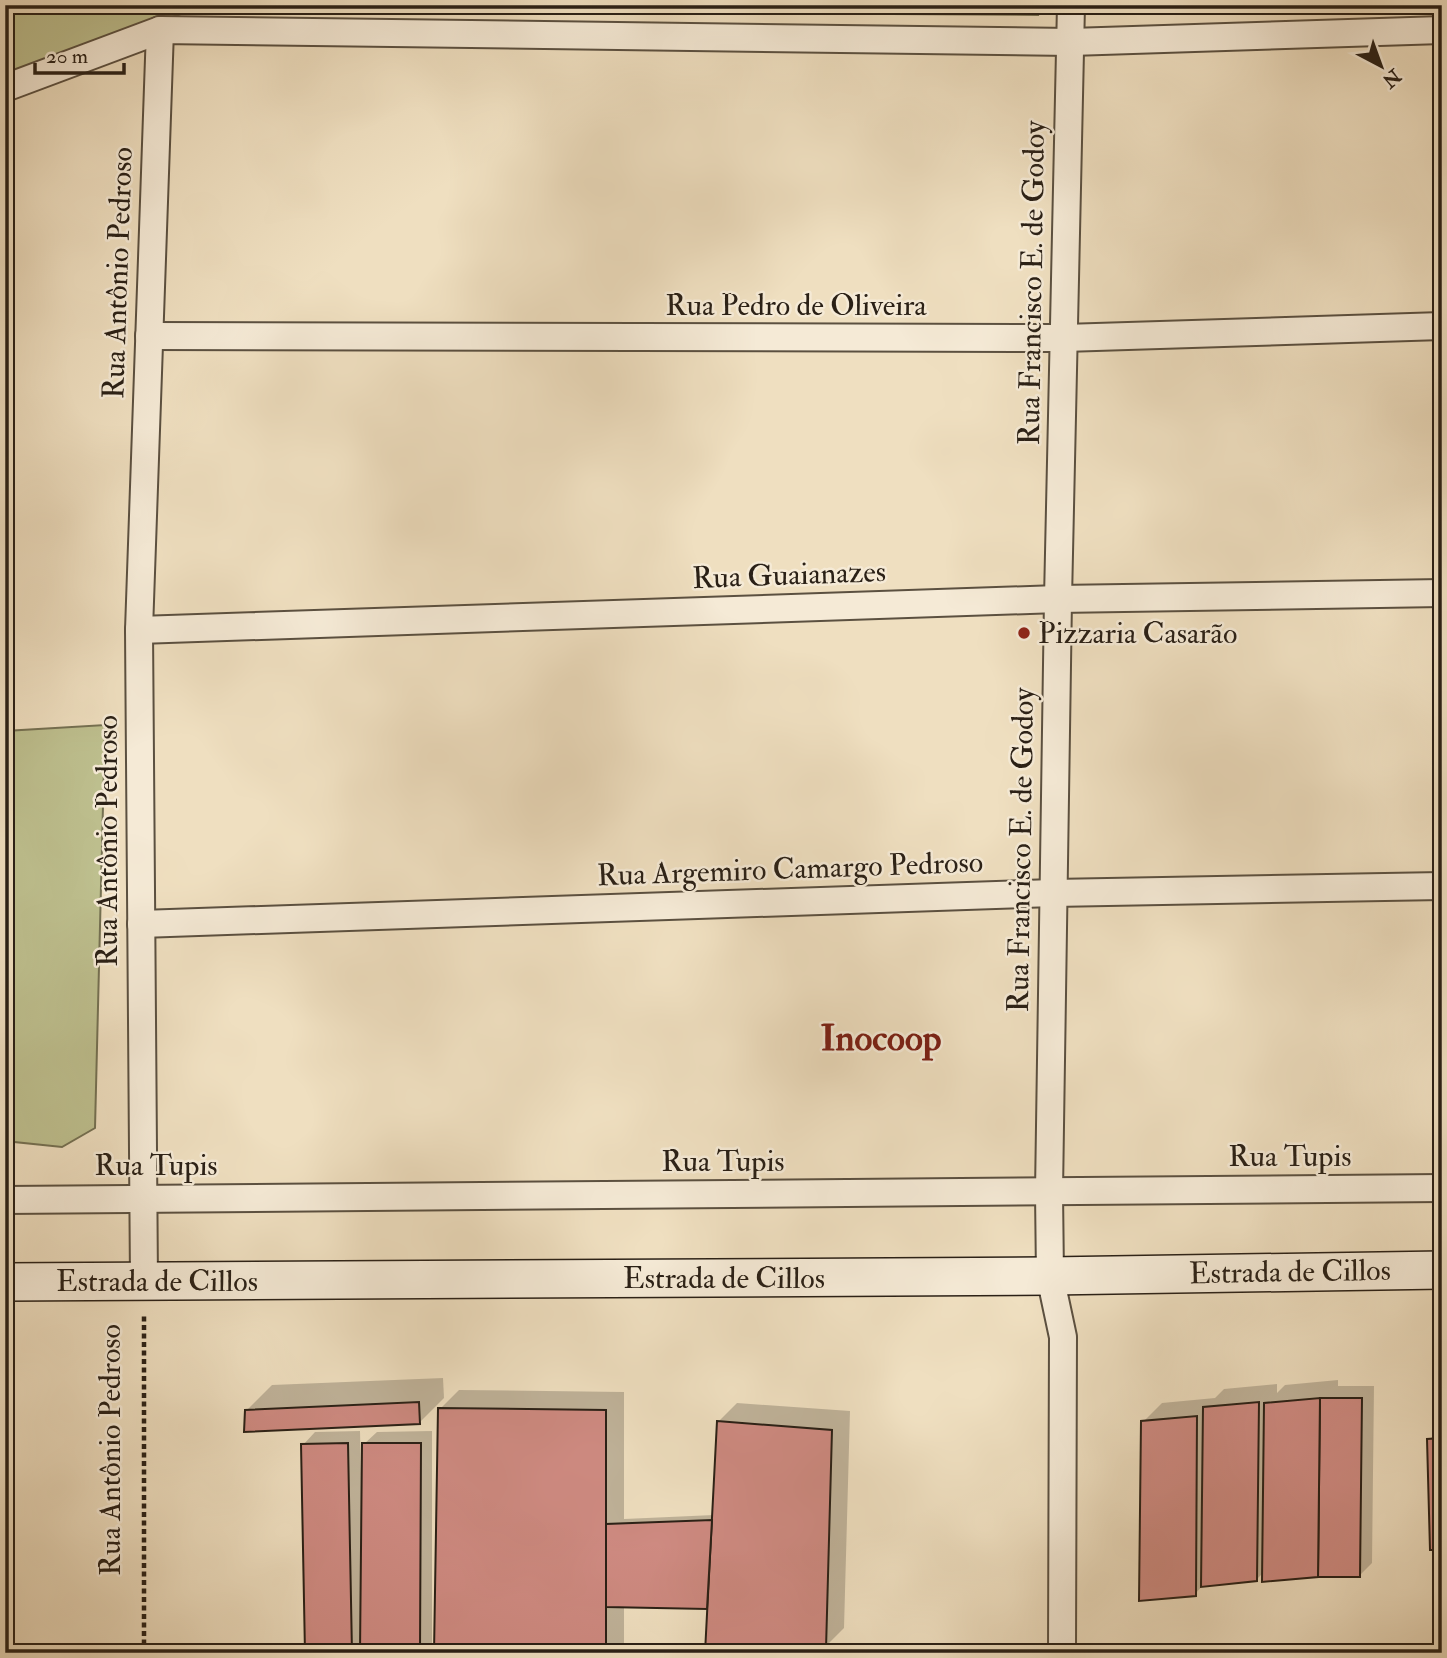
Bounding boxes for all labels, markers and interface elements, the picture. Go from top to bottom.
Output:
scale bar [35,32,124,76]
north arrow [1346,32,1416,102]
text: 20 m [46,43,88,70]
text: N [1376,63,1407,93]
street label: Rua Francisco E. de Godoy [1011,120,1053,446]
street label: Rua Antônio Pedroso [95,146,141,400]
street label: Rua Pedro de Oliveira [665,287,927,324]
street label: Rua Guaianazes [691,553,887,597]
place label: Pizzaria Casarão [1038,615,1237,652]
marker: Pizzaria Casarão [1016,625,1032,641]
street label: Rua Francisco E. de Godoy [1000,687,1042,1013]
street label: Rua Antônio Pedroso [89,715,126,967]
street label: Rua Argemiro Camargo Pedroso [596,844,984,894]
district label: Inocoop [821,1015,942,1062]
street label: Rua Tupis [1228,1138,1352,1175]
street label: Rua Tupis [661,1143,785,1180]
street label: Rua Tupis [94,1147,218,1184]
street label: Estrada de Cillos [1189,1252,1391,1292]
street label: Estrada de Cillos [623,1260,825,1297]
street label: Estrada de Cillos [56,1263,258,1300]
street label: Rua Antônio Pedroso [92,1324,129,1576]

